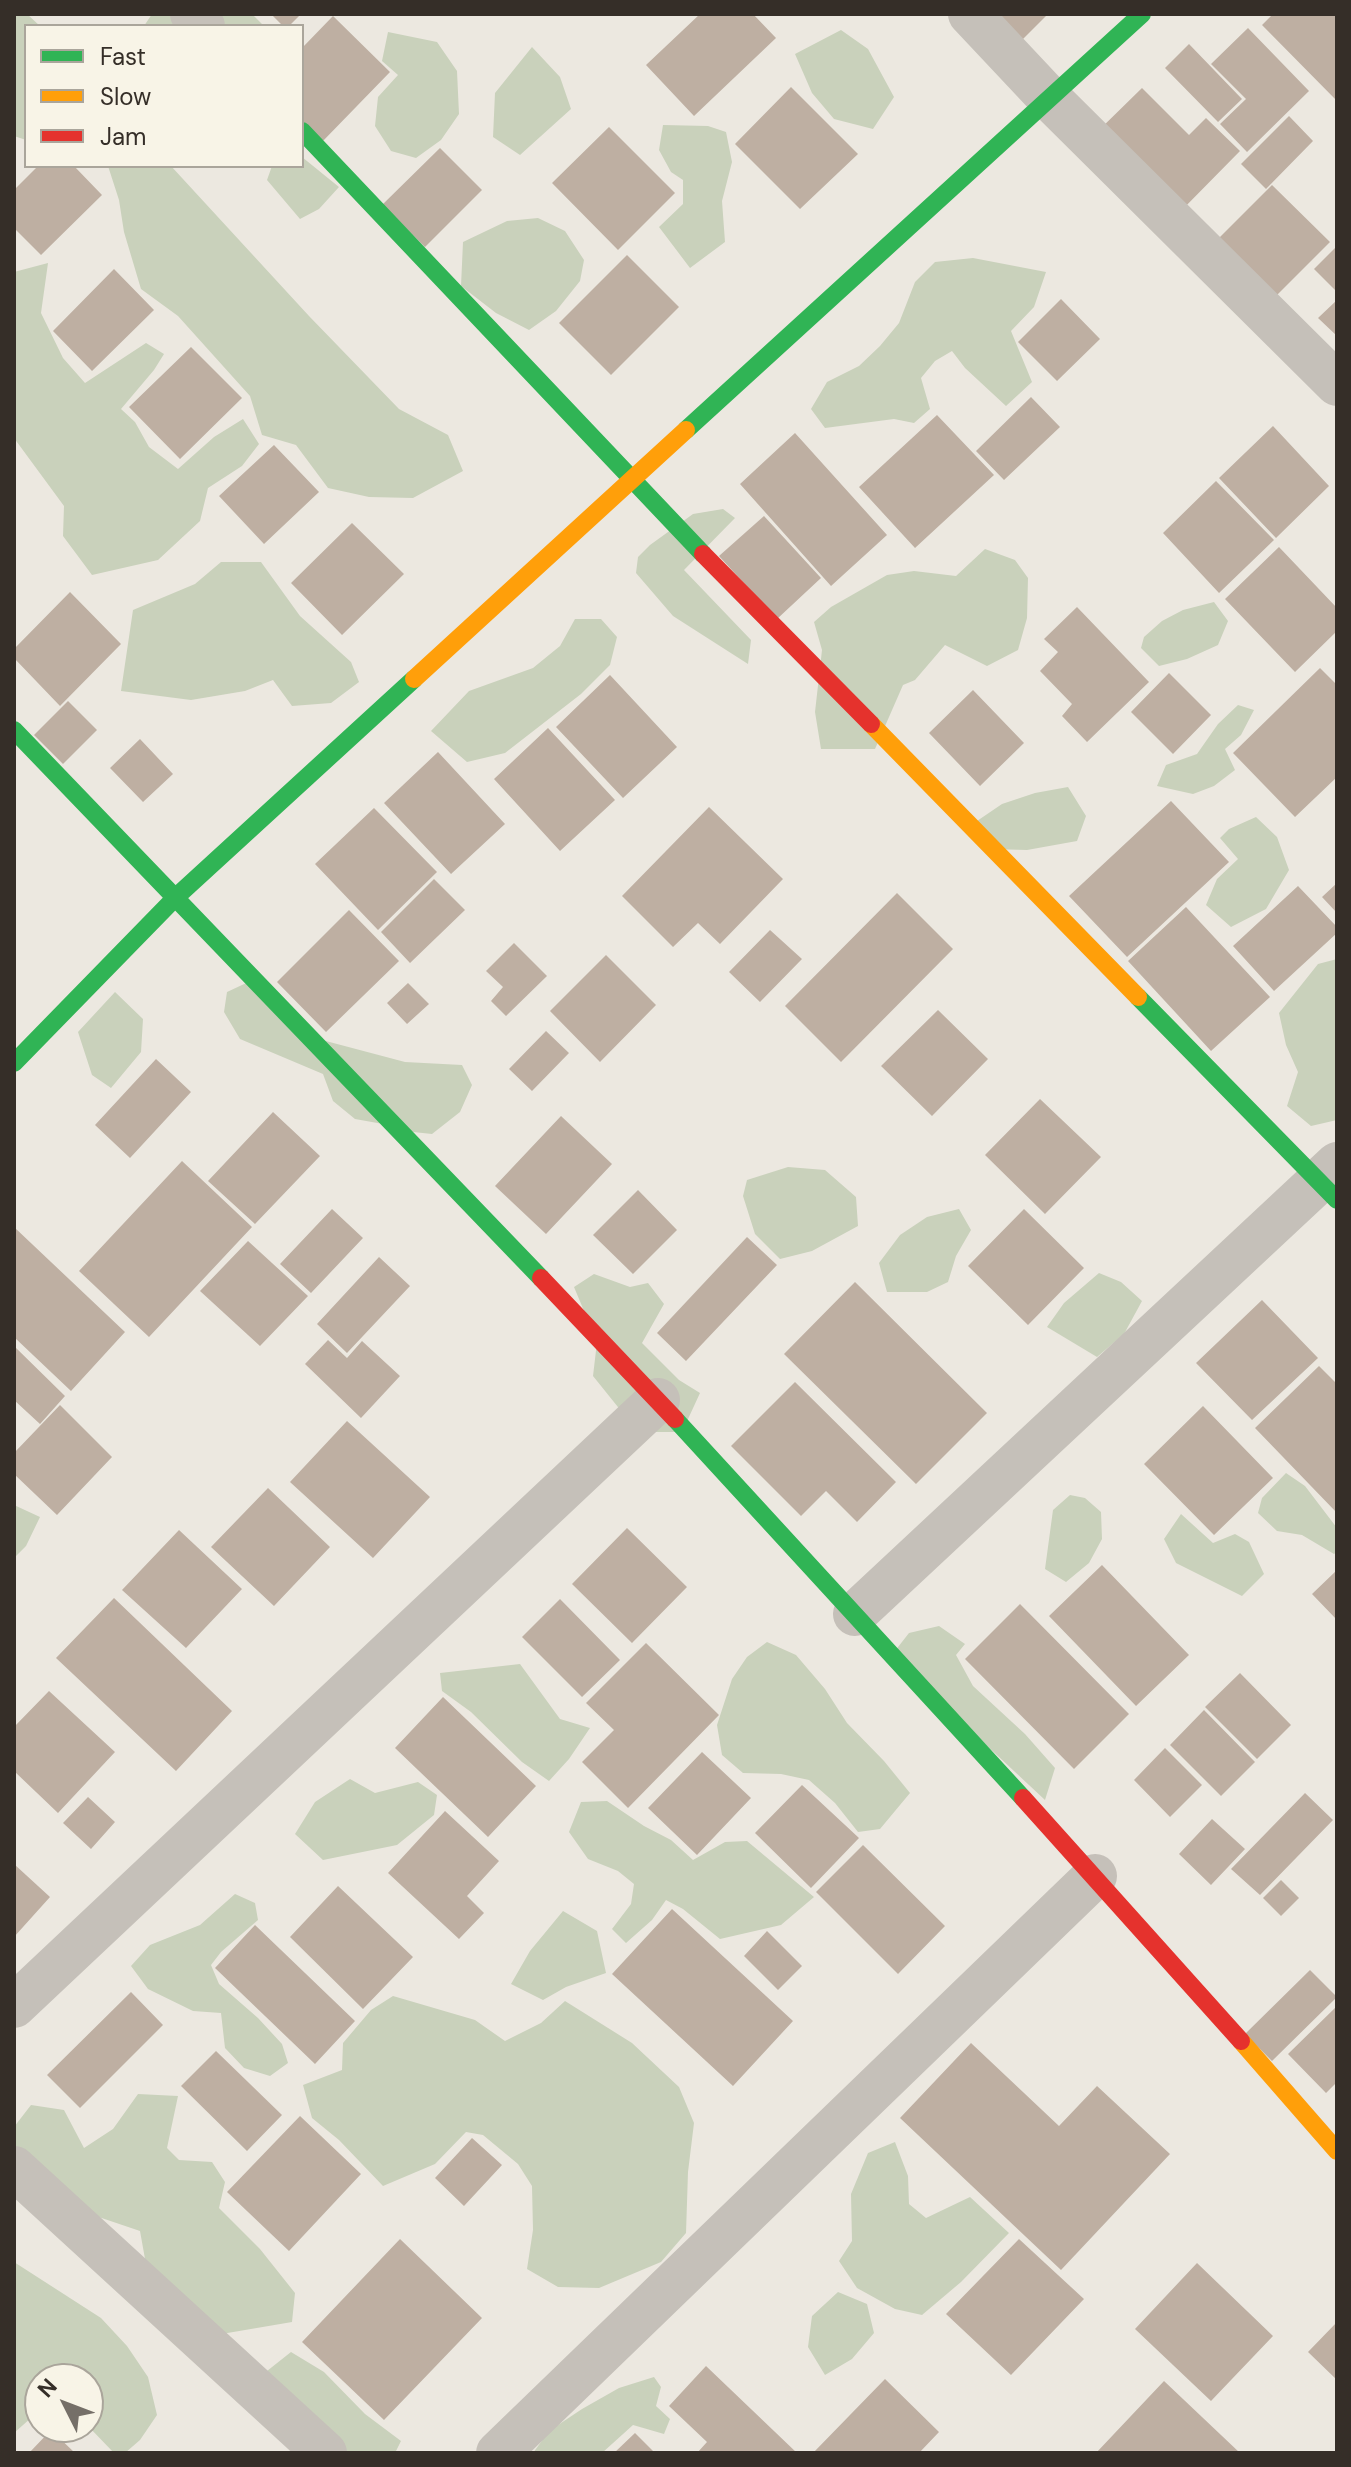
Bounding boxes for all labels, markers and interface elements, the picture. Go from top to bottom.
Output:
legend [24,24,304,168]
text: Fast [100,41,146,72]
text: Slow [100,81,151,112]
text: Jam [100,121,146,152]
north arrow [24,2363,104,2443]
text: N [31,2372,63,2404]

